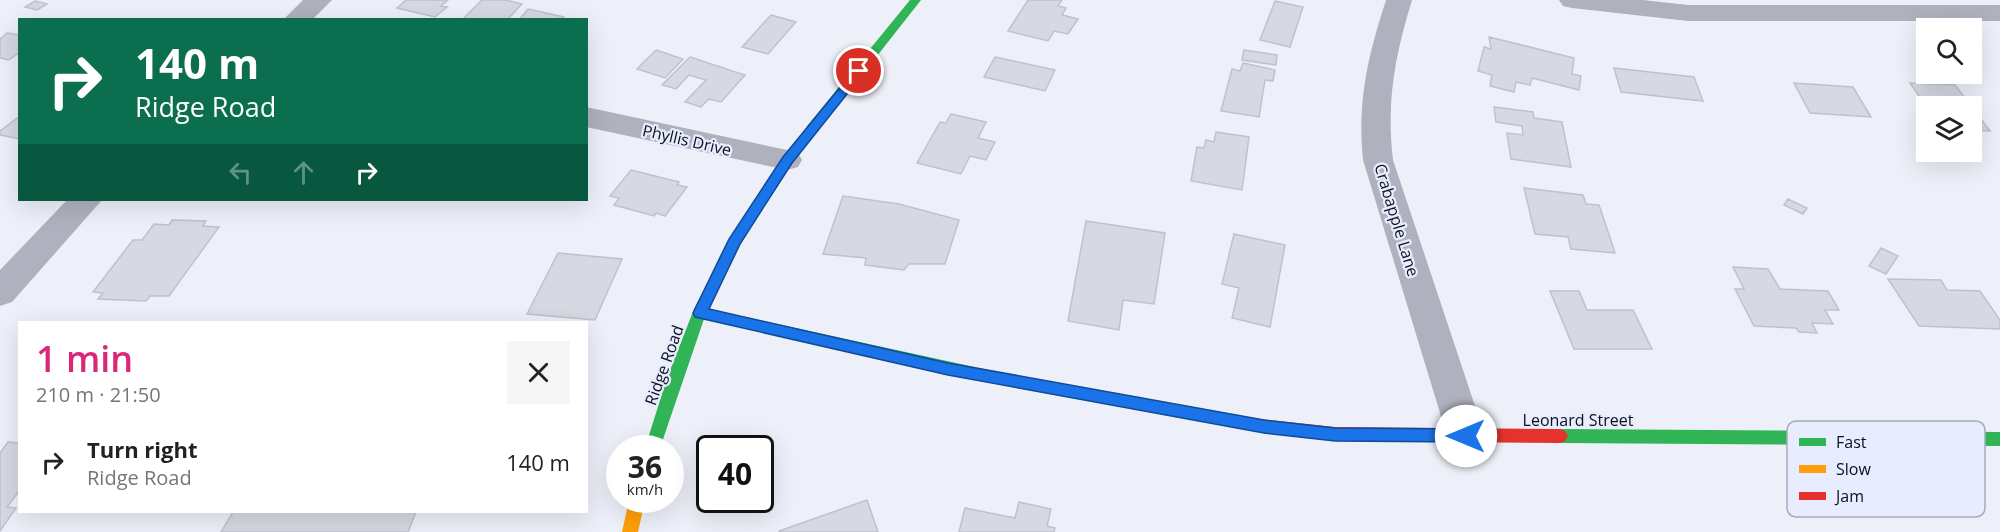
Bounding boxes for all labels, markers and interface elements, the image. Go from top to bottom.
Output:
map controls [1916,18,1982,162]
button: search [1916,18,1982,84]
text: 140 m [135,34,259,91]
icon: right [36,42,114,120]
pin [833,45,884,96]
icon: arrive [842,54,875,87]
text: Ridge Road [135,88,276,125]
button: layers [1916,96,1982,162]
street label: Phyllis Drive [640,119,734,161]
icon: left [224,156,257,189]
icon: ahead [287,156,320,189]
icon: right [350,156,383,189]
street label: Crabapple Lane [1369,161,1425,279]
street label: Ridge Road [639,322,689,408]
text: 1 min [36,334,133,383]
button: close [507,341,570,404]
text: 210 m · 21:50 [36,381,161,408]
position arrow [1434,404,1498,468]
street label: Leonard Street [1523,409,1634,431]
legend [1787,421,1985,517]
text: Fast [1836,431,1867,453]
text: Turn right [87,434,198,464]
speed limit sign: 40 [696,435,774,513]
icon: right [36,446,69,479]
text: 36 [628,446,662,487]
text: 140 m [506,447,570,477]
text: Slow [1836,458,1871,480]
text: Ridge Road [87,464,192,491]
text: km/h [627,479,663,499]
text: Jam [1834,485,1864,507]

